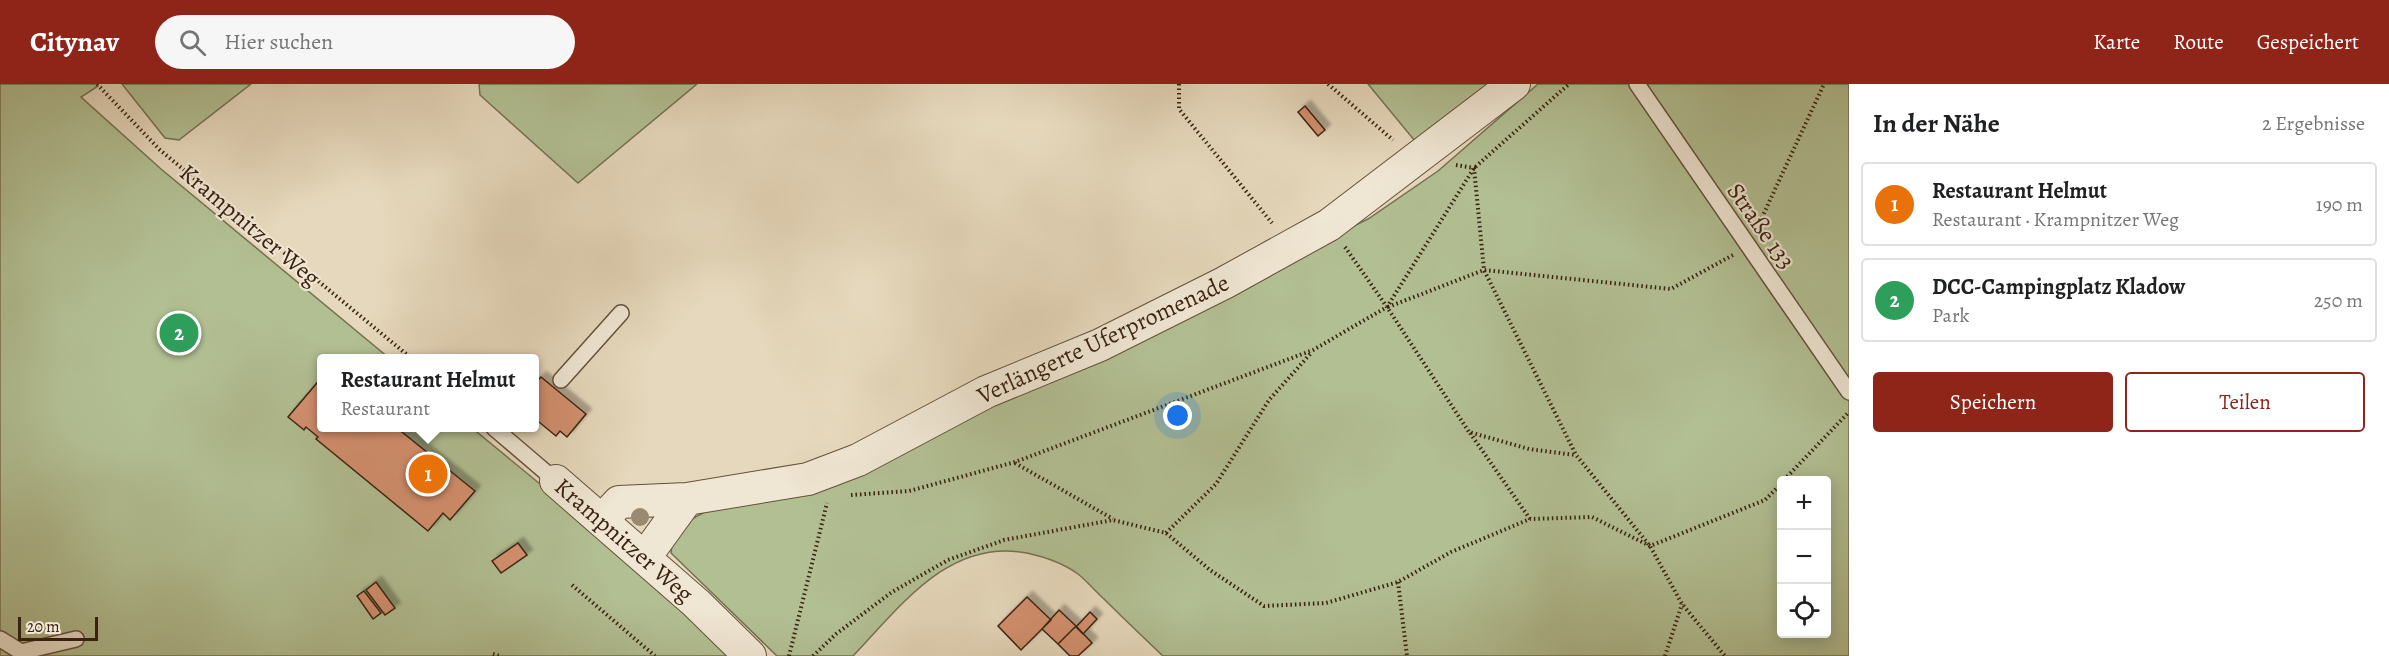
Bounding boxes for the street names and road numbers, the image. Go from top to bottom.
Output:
street label: Krampnitzer Weg [173,157,327,293]
street label: Straße 133 [1720,176,1802,276]
street label: Verlängerte Uferpromenade [971,267,1234,412]
street label: Krampnitzer Weg [548,471,700,609]

